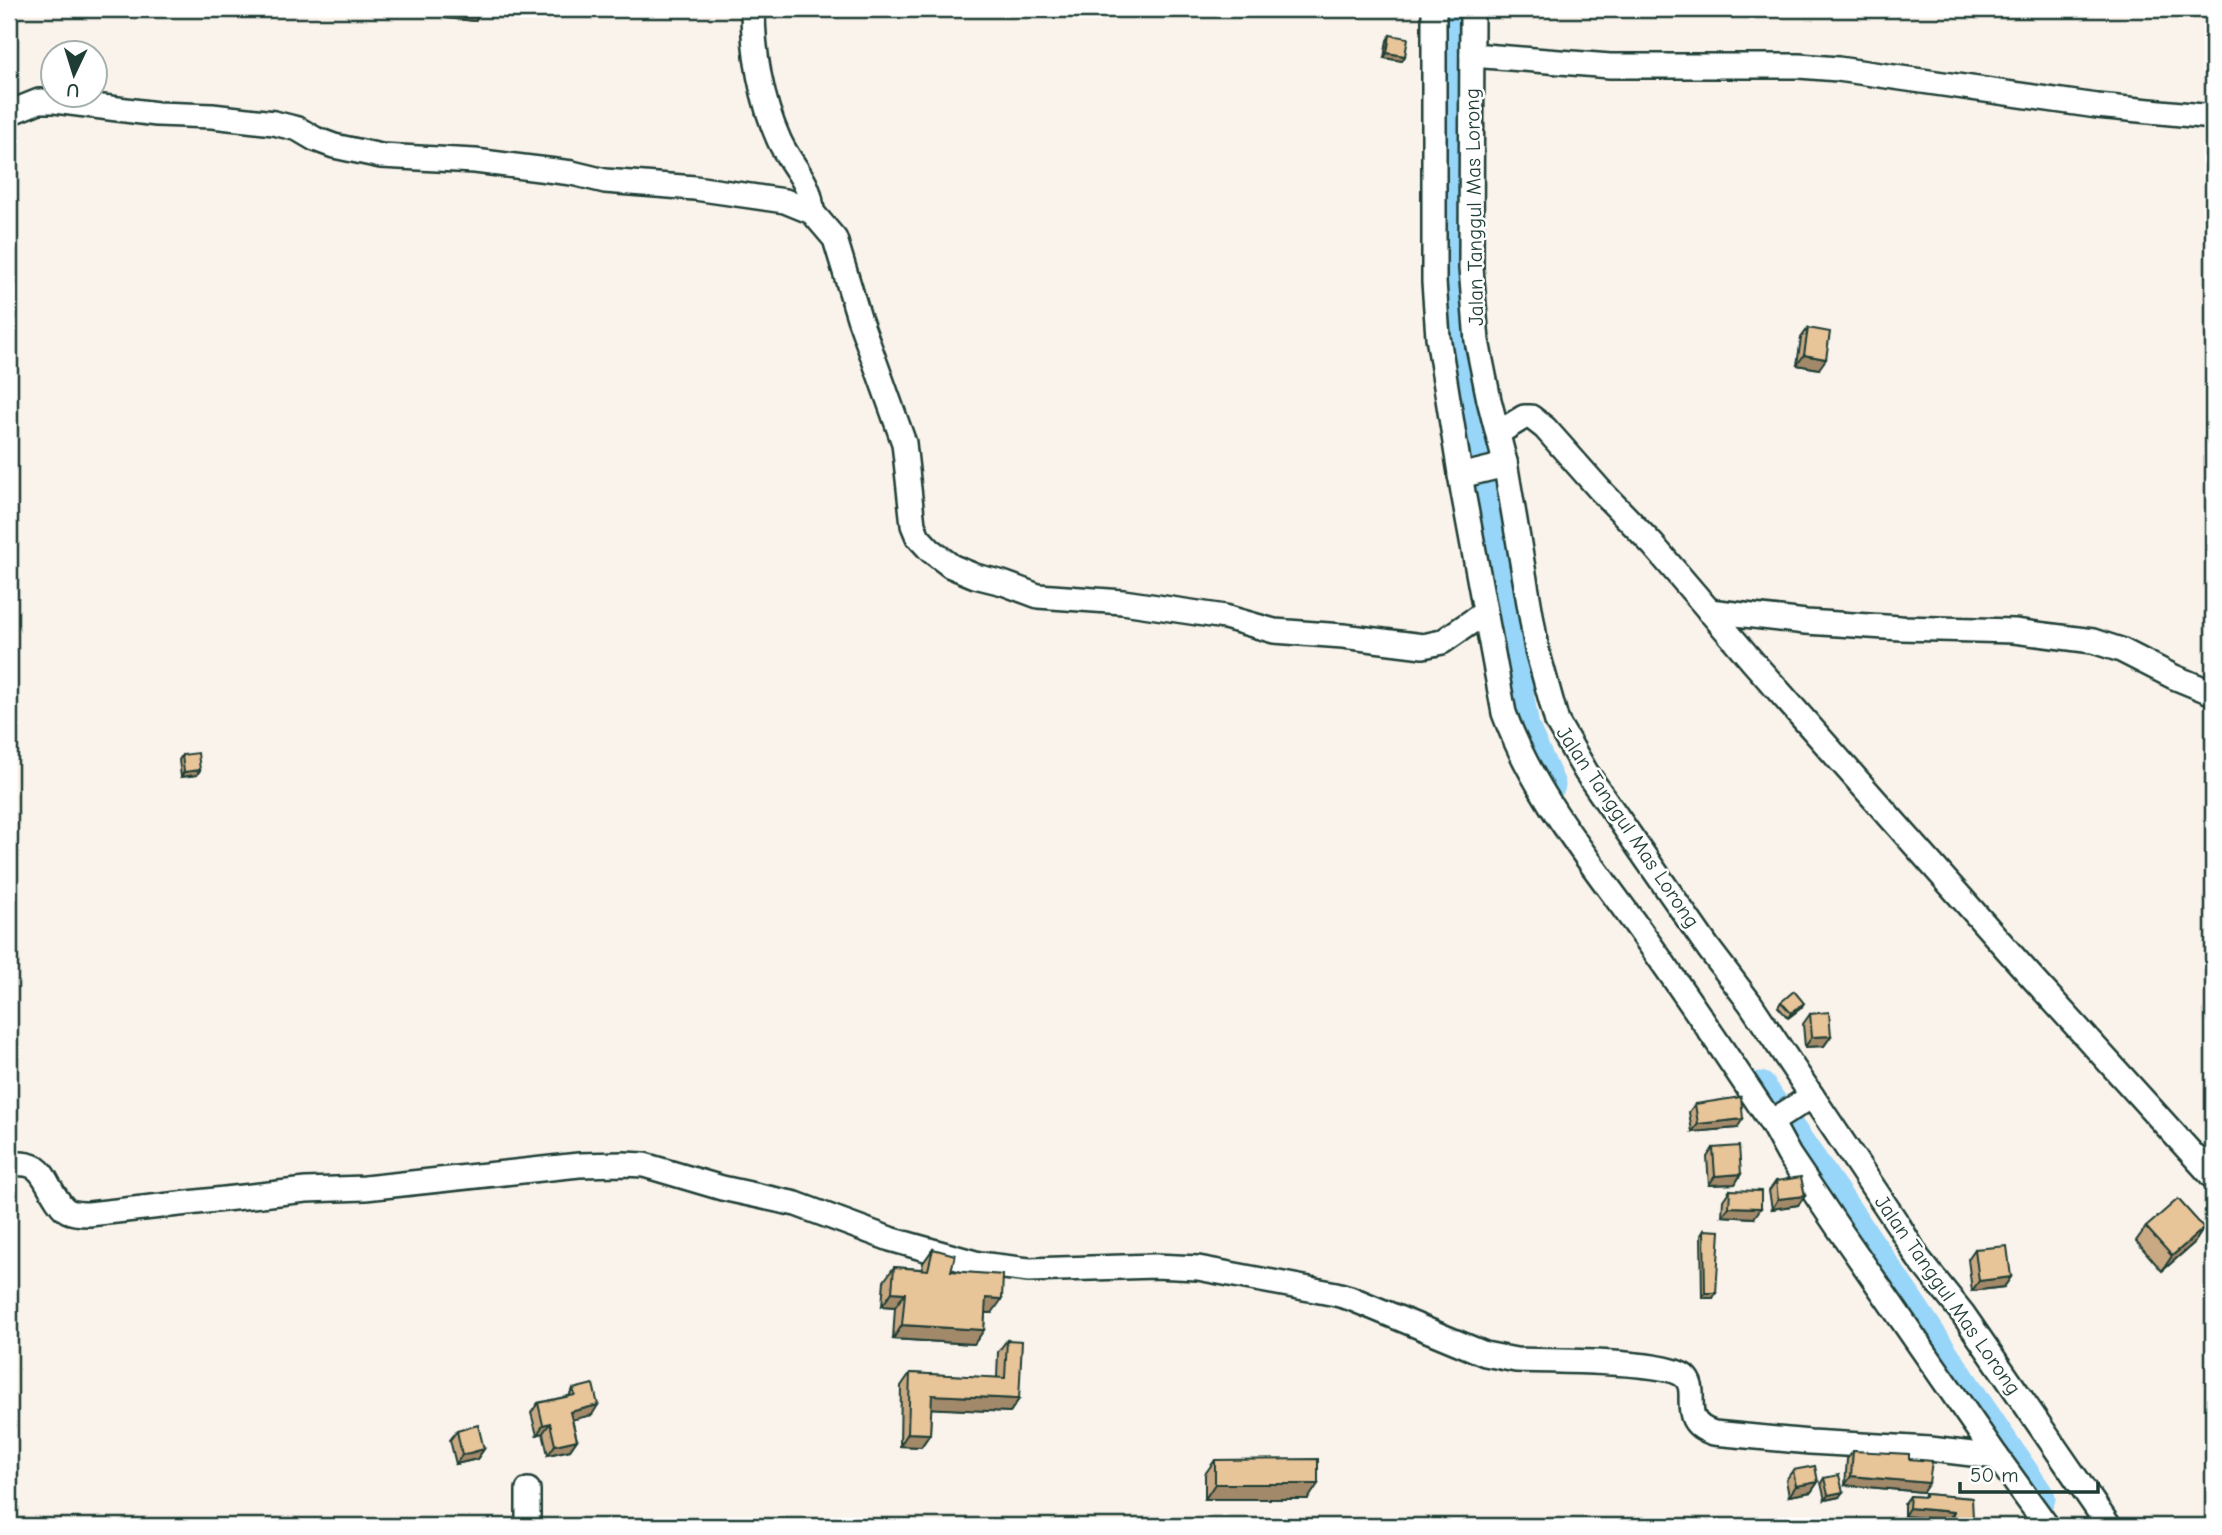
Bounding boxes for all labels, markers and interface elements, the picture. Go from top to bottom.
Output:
north arrow [38,38,108,108]
text: U [66,79,80,101]
street label: Jalan Tanggul Mas Lorong [1460,88,1488,326]
street label: Jalan Tanggul Mas Lorong [1552,722,1704,932]
street label: Jalan Tanggul Mas Lorong [1870,1191,2026,1399]
scale bar [1960,1451,2098,1495]
text: 50 m [1970,1463,2019,1487]

